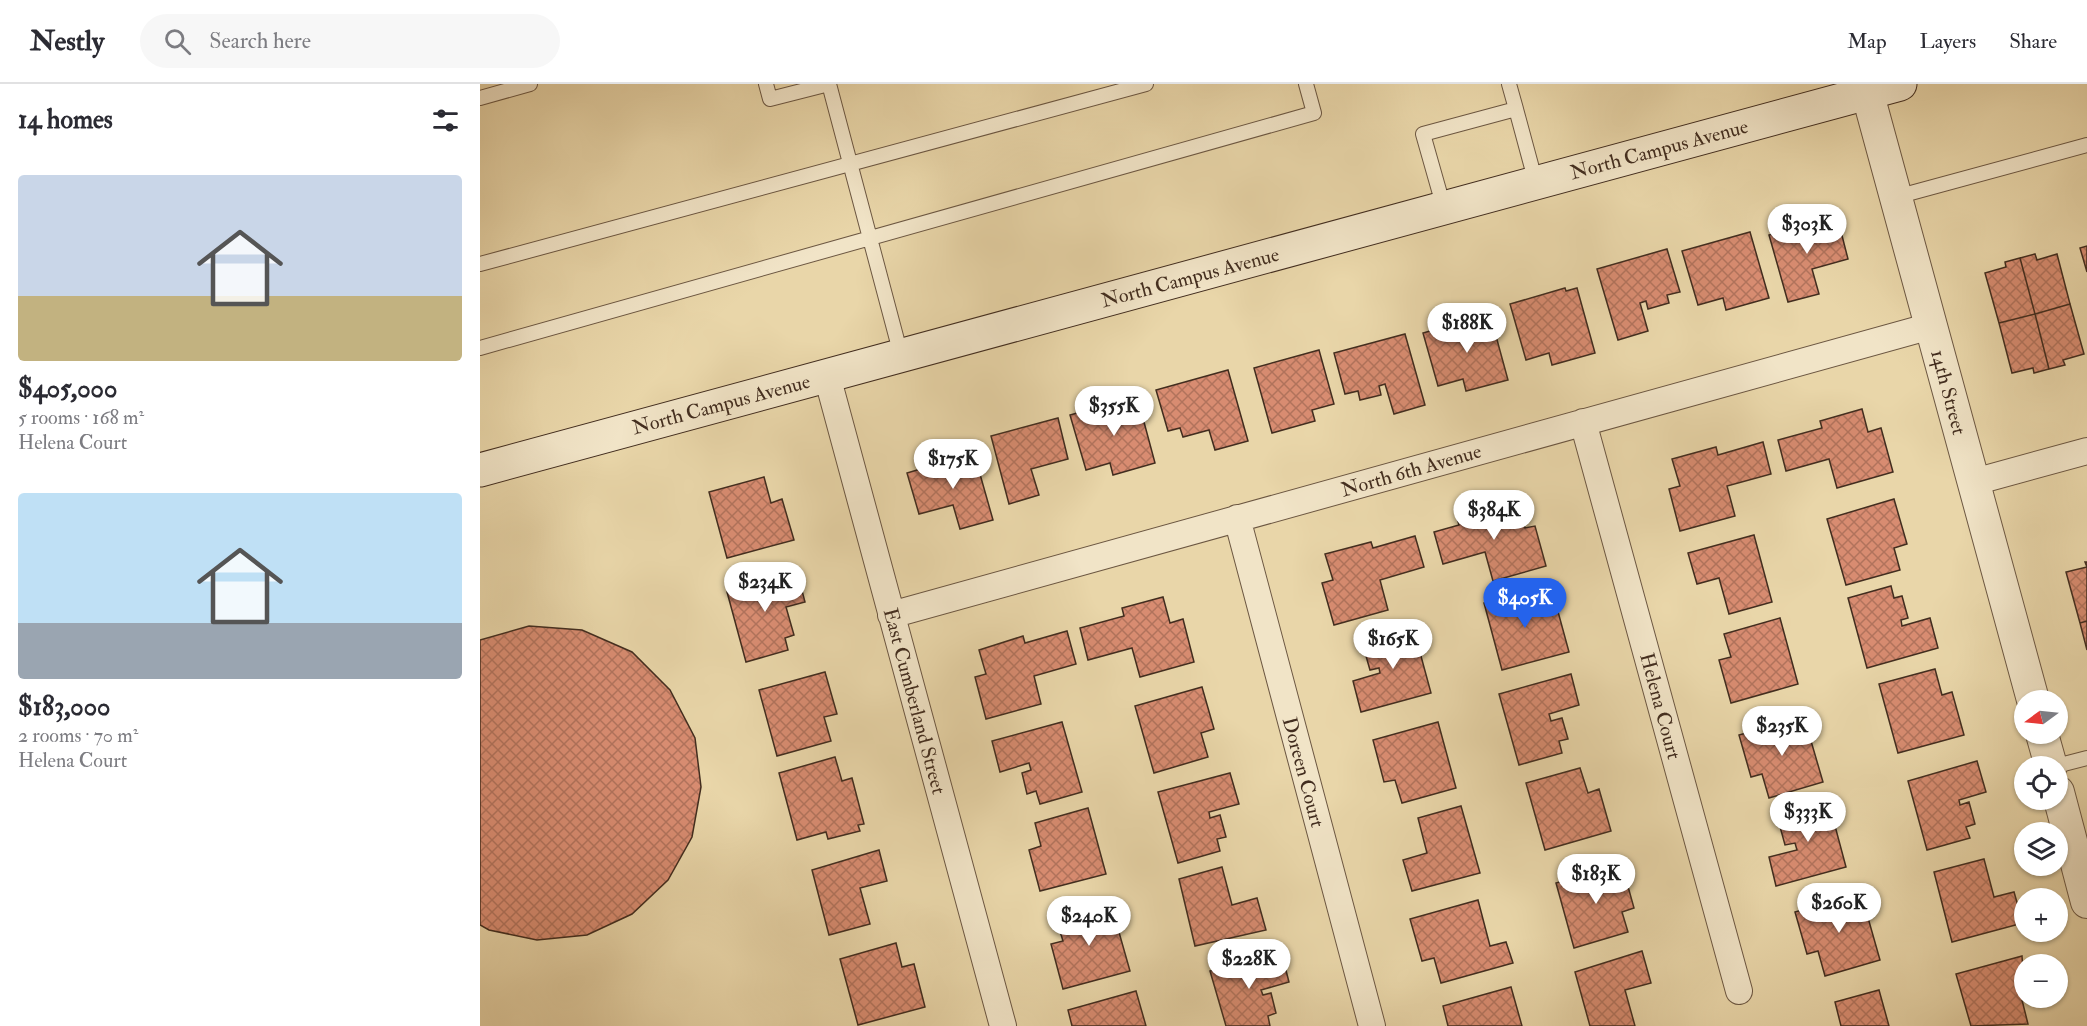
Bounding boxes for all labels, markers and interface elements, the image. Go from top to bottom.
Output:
search box [140,14,560,68]
text: Nestly [30,24,104,59]
icon: search [161,25,194,58]
text: Search here [209,27,311,55]
text: Map [1847,28,1887,55]
text: Layers [1920,28,1976,55]
text: Share [2009,28,2057,55]
text: 14 homes [18,104,113,136]
icon: filters [429,104,462,137]
street label: North Campus Avenue [1567,114,1751,186]
pin: $303K [1765,204,1849,255]
text: $303K [1782,211,1832,236]
icon: home [186,214,294,322]
street label: North Campus Avenue [1098,242,1282,314]
pin: $188K [1425,303,1509,354]
text: $188K [1441,310,1493,335]
street label: 14th Street [1925,347,1972,438]
street label: North Campus Avenue [629,369,813,441]
text: $405,000 [18,373,117,405]
pin: $355K [1072,386,1156,437]
text: $355K [1089,393,1139,418]
text: 5 rooms · 168 m² [18,405,144,430]
text: Helena Court [18,430,127,455]
street label: North 6th Avenue [1338,438,1484,502]
pin: $175K [911,439,995,490]
text: $175K [928,446,978,471]
pin: $384K [1452,490,1536,541]
text: $384K [1467,497,1521,522]
icon: home [186,532,294,640]
pin: $234K [723,562,807,613]
text: $234K [738,569,792,594]
pin: $405K [1483,578,1567,629]
text: $405K [1497,585,1553,610]
street label: East Cumberland Street [878,605,952,797]
pin: $165K [1351,619,1435,670]
text: $165K [1367,626,1419,651]
street label: Helena Court [1634,650,1687,763]
north arrow [2014,690,2068,744]
map controls [2014,690,2068,1008]
text: $183,000 [18,691,110,723]
pin: $235K [1740,706,1824,757]
text: $235K [1756,713,1808,738]
street label: Doreen Court [1277,714,1330,830]
text: 2 rooms · 70 m² [18,723,138,748]
text: Helena Court [18,748,127,773]
button: locate [2014,756,2068,810]
pin: $333K [1766,792,1850,843]
text: $333K [1784,799,1832,824]
button: layers [2014,822,2068,876]
pin: $183K [1554,854,1638,905]
text: $183K [1571,861,1621,886]
pin: $260K [1797,883,1881,934]
button: + [2014,888,2068,942]
text: $260K [1811,890,1867,915]
pin: $240K [1047,896,1131,947]
text: $240K [1061,903,1117,928]
pin: $228K [1207,939,1291,990]
text: $228K [1222,946,1276,971]
button: − [2014,954,2068,1008]

